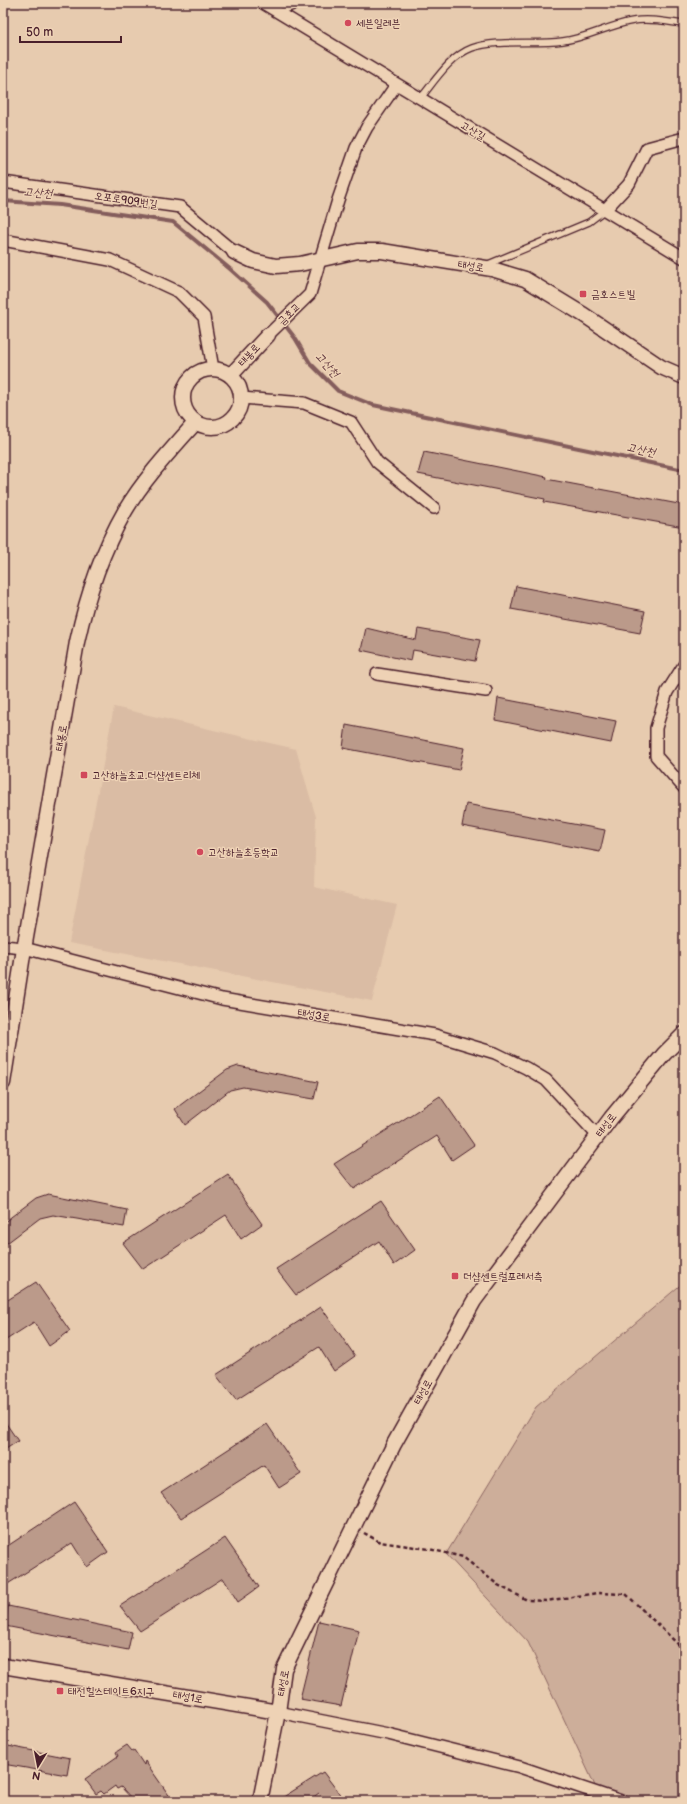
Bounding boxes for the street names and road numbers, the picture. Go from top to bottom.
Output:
street label: 고산길 [458,119,488,143]
street label: 오포로909번길 [94,189,158,211]
street label: 태성로 [457,258,485,275]
street label: 금호교 [275,300,303,328]
street label: 태봉로 [235,341,263,369]
street label: 태봉로 [52,724,70,752]
street label: 태성3로 [296,1006,332,1024]
street label: 태성로 [593,1110,619,1140]
street label: 태성로 [411,1377,435,1407]
street label: 태성로 [274,1669,292,1697]
street label: 태성1로 [172,1688,204,1706]

